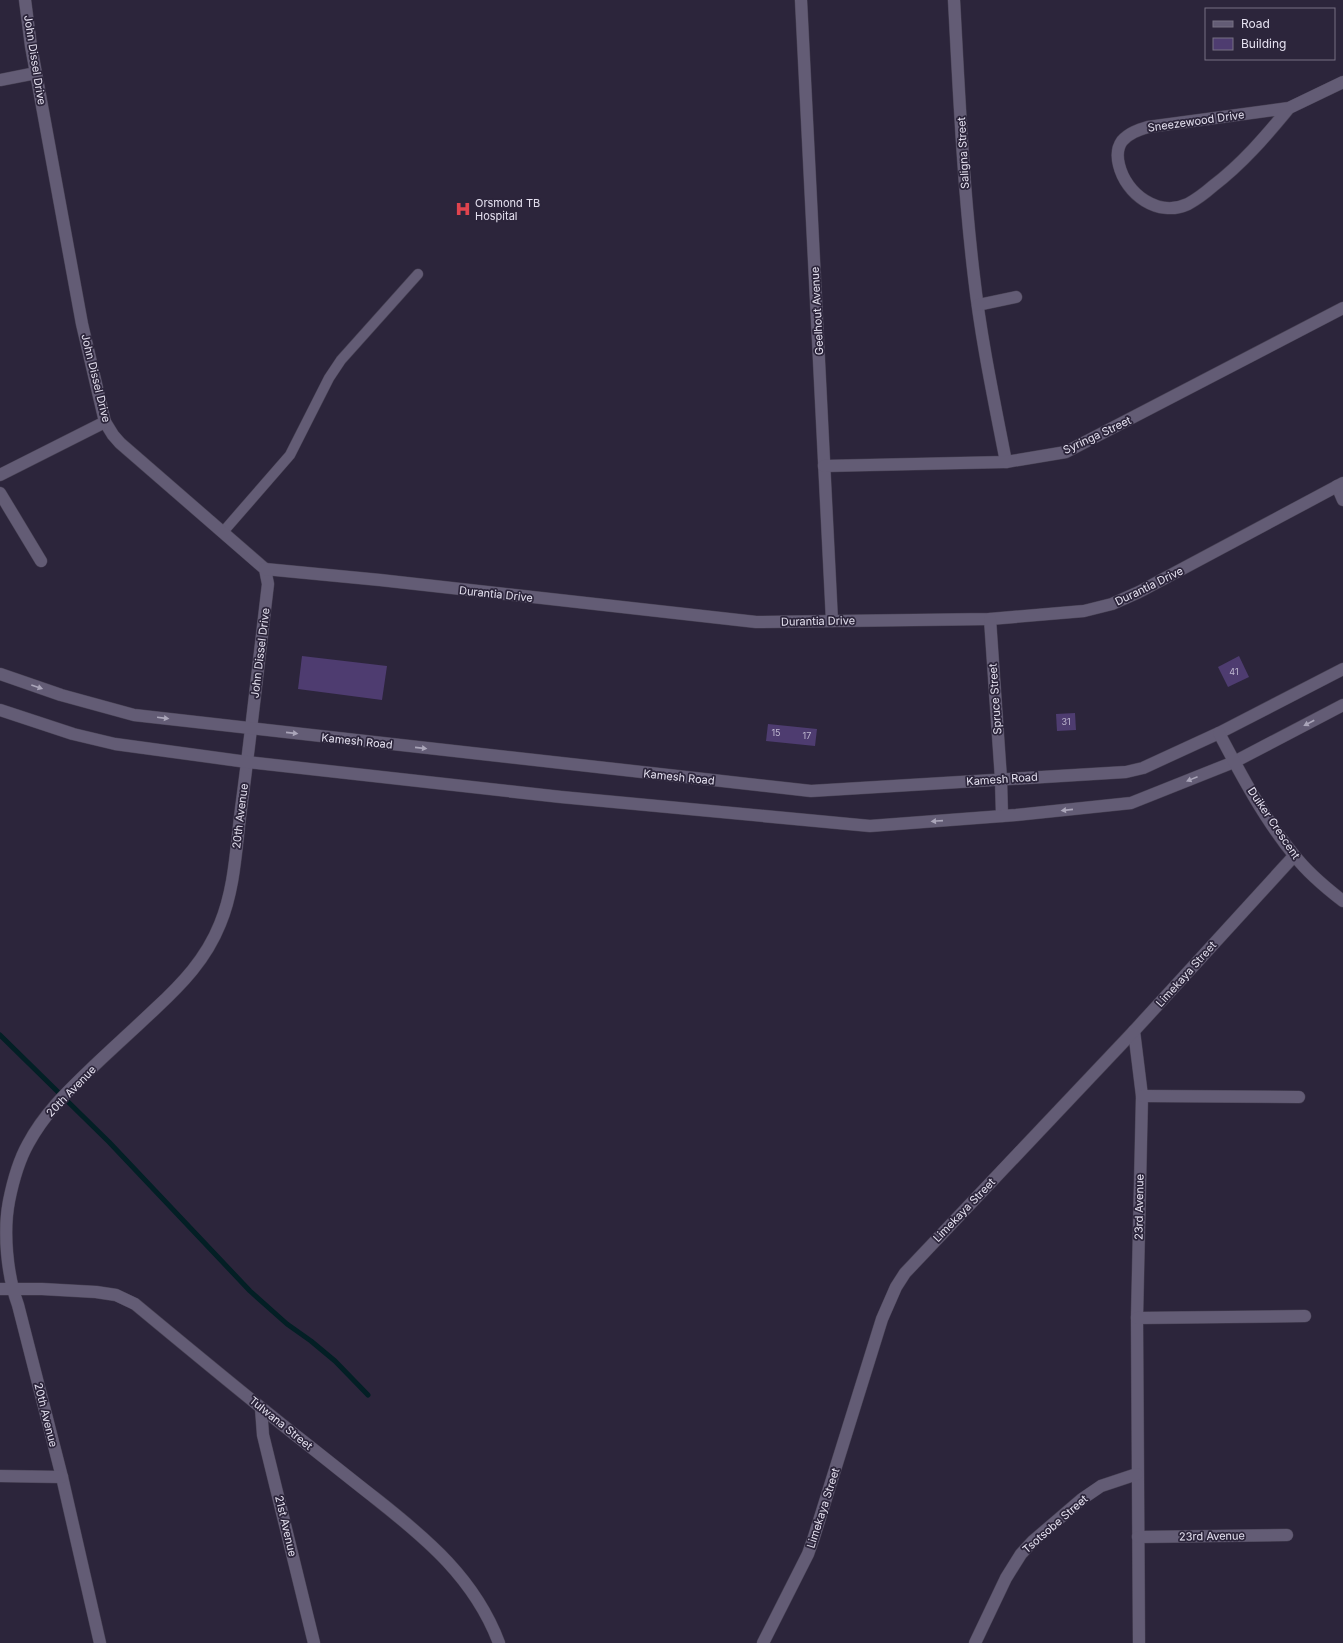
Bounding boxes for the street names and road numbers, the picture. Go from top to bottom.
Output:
street label: John Dissel Drive [21,14,49,106]
street label: Sneezewood Drive [1147,107,1245,135]
street label: Saligna Street [954,116,972,189]
street label: Geelhout Avenue [808,266,826,356]
street label: John Dissel Drive [78,332,114,424]
street label: Syringa Street [1061,413,1134,457]
street label: Durantia Drive [1113,563,1185,609]
street label: Durantia Drive [458,583,534,605]
street label: John Dissel Drive [248,607,272,699]
street label: Durantia Drive [781,613,855,629]
street label: Spruce Street [986,663,1004,735]
street label: Kamesh Road [321,730,393,752]
street label: Kamesh Road [643,766,715,788]
street label: Kamesh Road [966,770,1038,788]
street label: 20th Avenue [229,783,251,849]
street label: Duiker Crescent [1245,784,1303,862]
street label: Limekaya Street [1153,938,1219,1010]
street label: 20th Avenue [43,1063,99,1119]
street label: 23rd Avenue [1131,1174,1147,1240]
street label: Limekaya Street [930,1175,998,1245]
street label: 20th Avenue [31,1381,61,1449]
street label: Tulwana Street [246,1393,316,1453]
street label: Limekaya Street [803,1466,843,1550]
street label: Tsotsobe Street [1020,1492,1091,1556]
street label: 21st Avenue [272,1494,300,1558]
street label: 23rd Avenue [1179,1528,1245,1544]

